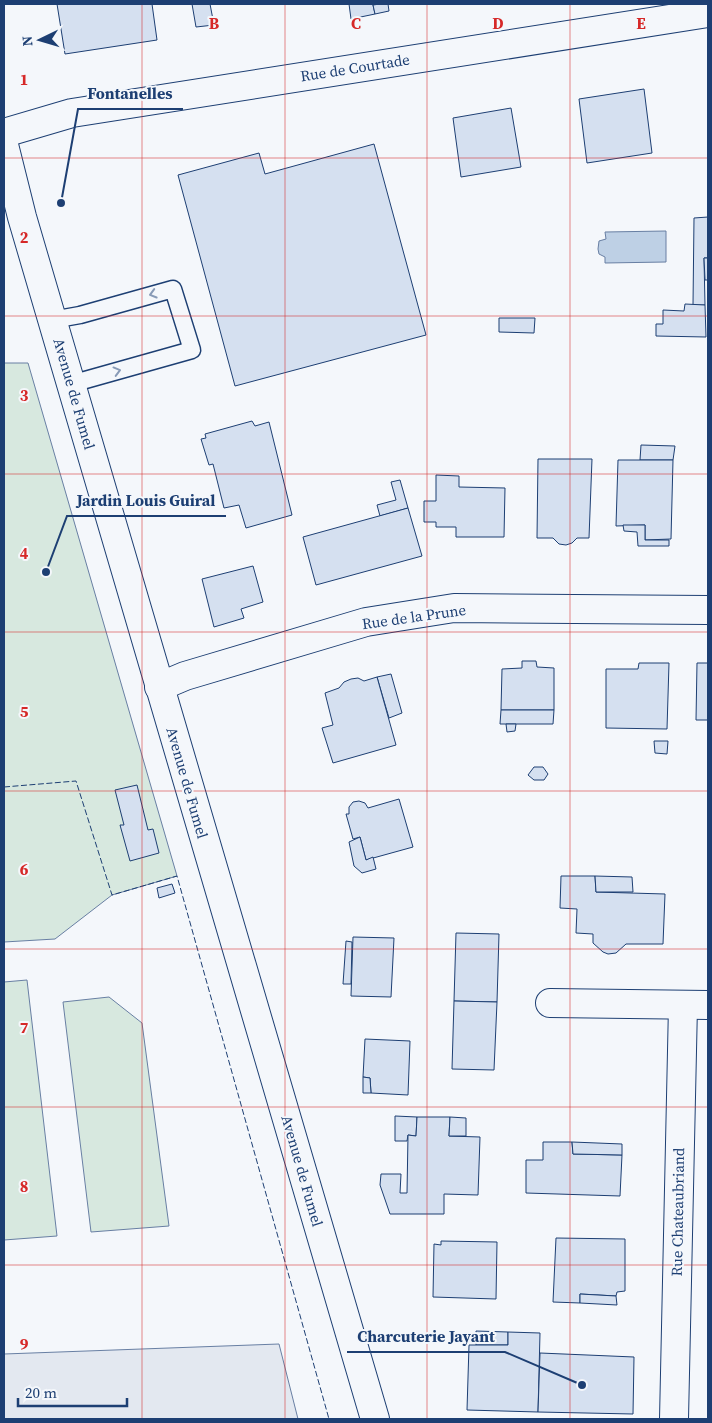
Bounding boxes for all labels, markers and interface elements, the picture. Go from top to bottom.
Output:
text: B [209,12,220,34]
text: C [351,12,361,34]
text: D [492,12,504,34]
text: E [636,12,646,34]
north arrow [15,15,65,65]
text: N [17,35,37,47]
street label: Rue de Courtade [299,48,412,87]
text: 1 [20,68,28,90]
callout: Fontanelles [78,78,183,109]
text: Fontanelles [87,82,173,104]
text: 2 [20,226,29,248]
one-way arrow [150,289,158,299]
street label: Avenue de Fumel [49,336,101,453]
one-way arrow [113,366,121,376]
text: 3 [20,384,29,406]
callout: Jardin Louis Guiral [67,485,226,516]
text: Jardin Louis Guiral [75,489,216,511]
text: 4 [20,542,29,564]
street label: Rue de la Prune [360,599,468,634]
text: 5 [20,700,29,722]
street label: Avenue de Fumel [162,725,214,842]
text: 6 [20,858,29,880]
text: 7 [20,1016,29,1038]
street label: Avenue de Fumel [277,1113,329,1230]
street label: Rue Chateaubriand [666,1147,689,1277]
text: 8 [20,1175,28,1197]
callout: Charcuterie Jayant [347,1321,505,1352]
text: Charcuterie Jayant [357,1325,495,1347]
text: 9 [20,1333,29,1355]
scale bar [18,1376,126,1408]
text: 20 m [25,1382,57,1403]

